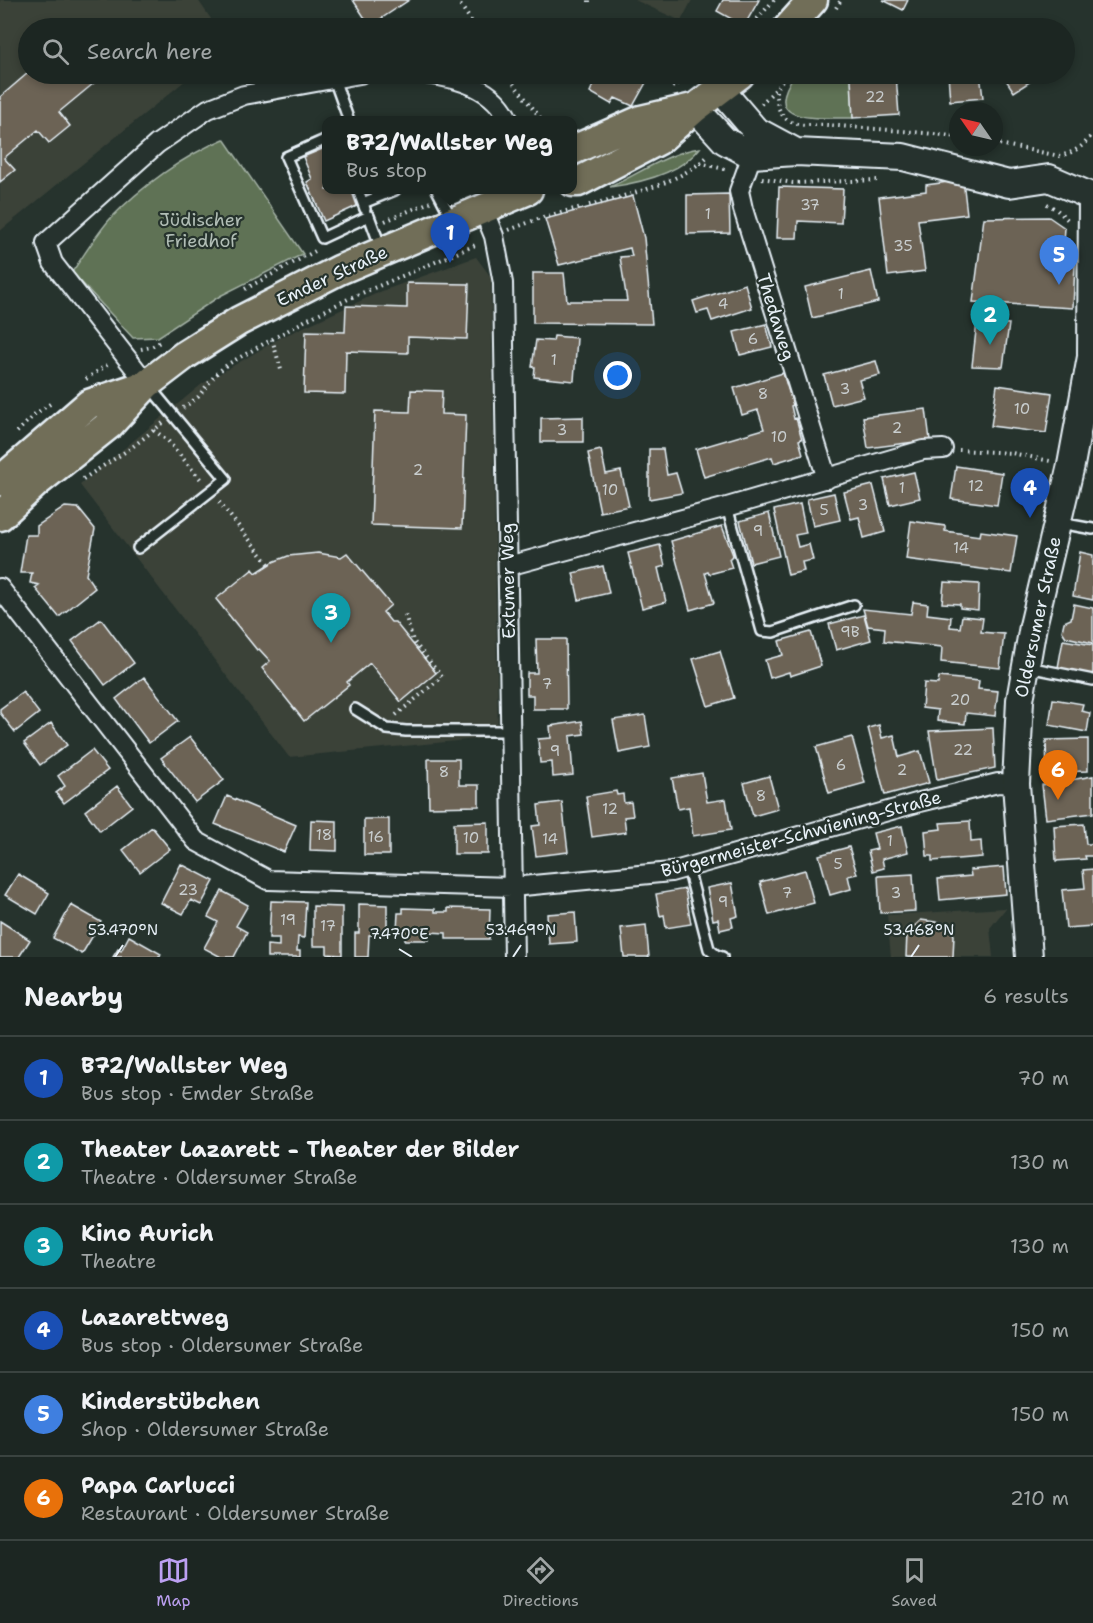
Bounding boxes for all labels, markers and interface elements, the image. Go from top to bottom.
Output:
search box [18,18,1075,84]
icon: search [39,35,72,68]
text: Search here [87,37,213,66]
house number: 22 [865,87,885,107]
north arrow [949,102,1003,156]
popup [322,116,577,194]
text: B72/Wallster Weg [346,128,553,157]
text: Bus stop [346,157,427,183]
house number: 37 [800,195,820,215]
house number: 1 [705,204,711,224]
park label: Jüdischer Friedhof [159,208,243,253]
pin: 1 [430,214,470,263]
house number: 35 [893,236,913,256]
pin: 5 [1040,236,1078,285]
street label: Emder Straße [273,240,391,312]
street label: Thedaweg [751,270,801,364]
house number: 1 [838,284,844,304]
house number: 4 [718,294,728,314]
pin: 2 [970,296,1010,345]
house number: 6 [748,329,758,349]
house number: 1 [551,350,557,370]
your location [603,361,632,390]
house number: 3 [840,379,850,399]
house number: 8 [758,384,768,404]
house number: 10 [1014,399,1030,419]
house number: 2 [892,418,902,438]
house number: 3 [557,420,567,440]
house number: 10 [771,427,787,447]
house number: 2 [413,460,423,480]
pin: 4 [1010,468,1050,518]
house number: 12 [968,476,984,496]
house number: 1 [899,478,905,498]
house number: 10 [602,480,618,500]
house number: 3 [858,495,868,515]
house number: 5 [819,500,829,520]
house number: 9 [753,521,763,541]
street label: Extumer Weg [495,523,521,639]
street label: Oldersumer Straße [1009,534,1067,700]
house number: 14 [953,538,969,558]
pin: 3 [312,594,350,643]
house number: 9B [840,622,860,642]
house number: 7 [542,674,552,694]
house number: 20 [950,690,970,710]
house number: 22 [953,740,973,760]
house number: 9 [550,741,560,761]
pin: 6 [1038,750,1078,800]
house number: 6 [836,755,846,775]
house number: 2 [897,760,907,780]
house number: 8 [439,762,449,782]
street label: Bürgermeister-Schwiening-Straße [658,785,944,883]
house number: 8 [756,786,766,806]
house number: 12 [602,799,618,819]
house number: 18 [316,825,332,845]
house number: 16 [368,827,384,847]
house number: 10 [463,828,479,848]
house number: 14 [542,829,558,849]
house number: 1 [887,831,893,851]
house number: 5 [833,854,843,874]
house number: 23 [178,880,198,900]
house number: 7 [782,883,792,903]
house number: 3 [891,883,901,903]
house number: 9 [718,892,728,912]
house number: 19 [280,910,296,930]
house number: 17 [320,916,336,936]
text: 53.470°N [88,920,158,940]
text: 53.469°N [486,920,556,940]
text: 53.468°N [884,920,955,940]
text: 7.470°E [369,924,429,944]
text: Nearby [24,979,123,1014]
text: 6 results [983,983,1069,1009]
text: B72/Wallster Weg [81,1051,288,1080]
text: 1 [39,1065,48,1091]
text: 70 m [1017,1065,1069,1091]
text: Bus stop · Emder Straße [81,1080,314,1106]
text: Theater Lazarett - Theater der Bilder [81,1135,519,1164]
text: 2 [37,1149,51,1175]
text: 130 m [1010,1149,1069,1175]
text: Theatre · Oldersumer Straße [81,1164,358,1190]
text: Kino Aurich [81,1219,214,1248]
text: 3 [37,1233,51,1259]
text: 130 m [1010,1233,1069,1259]
text: Theatre [81,1248,156,1274]
text: Lazarettweg [81,1303,229,1332]
text: 4 [37,1317,51,1343]
text: 150 m [1011,1317,1069,1343]
text: Bus stop · Oldersumer Straße [81,1332,363,1358]
text: Kinderstübchen [81,1387,260,1416]
text: 5 [37,1401,50,1427]
text: 150 m [1011,1401,1069,1427]
text: Shop · Oldersumer Straße [81,1416,329,1442]
text: Papa Carlucci [81,1471,235,1500]
text: 6 [37,1485,51,1511]
text: 210 m [1010,1485,1069,1511]
text: Restaurant · Oldersumer Straße [81,1500,390,1526]
tab: Map [156,1554,190,1611]
tab: Directions [503,1554,579,1611]
tab: Saved [891,1554,937,1611]

